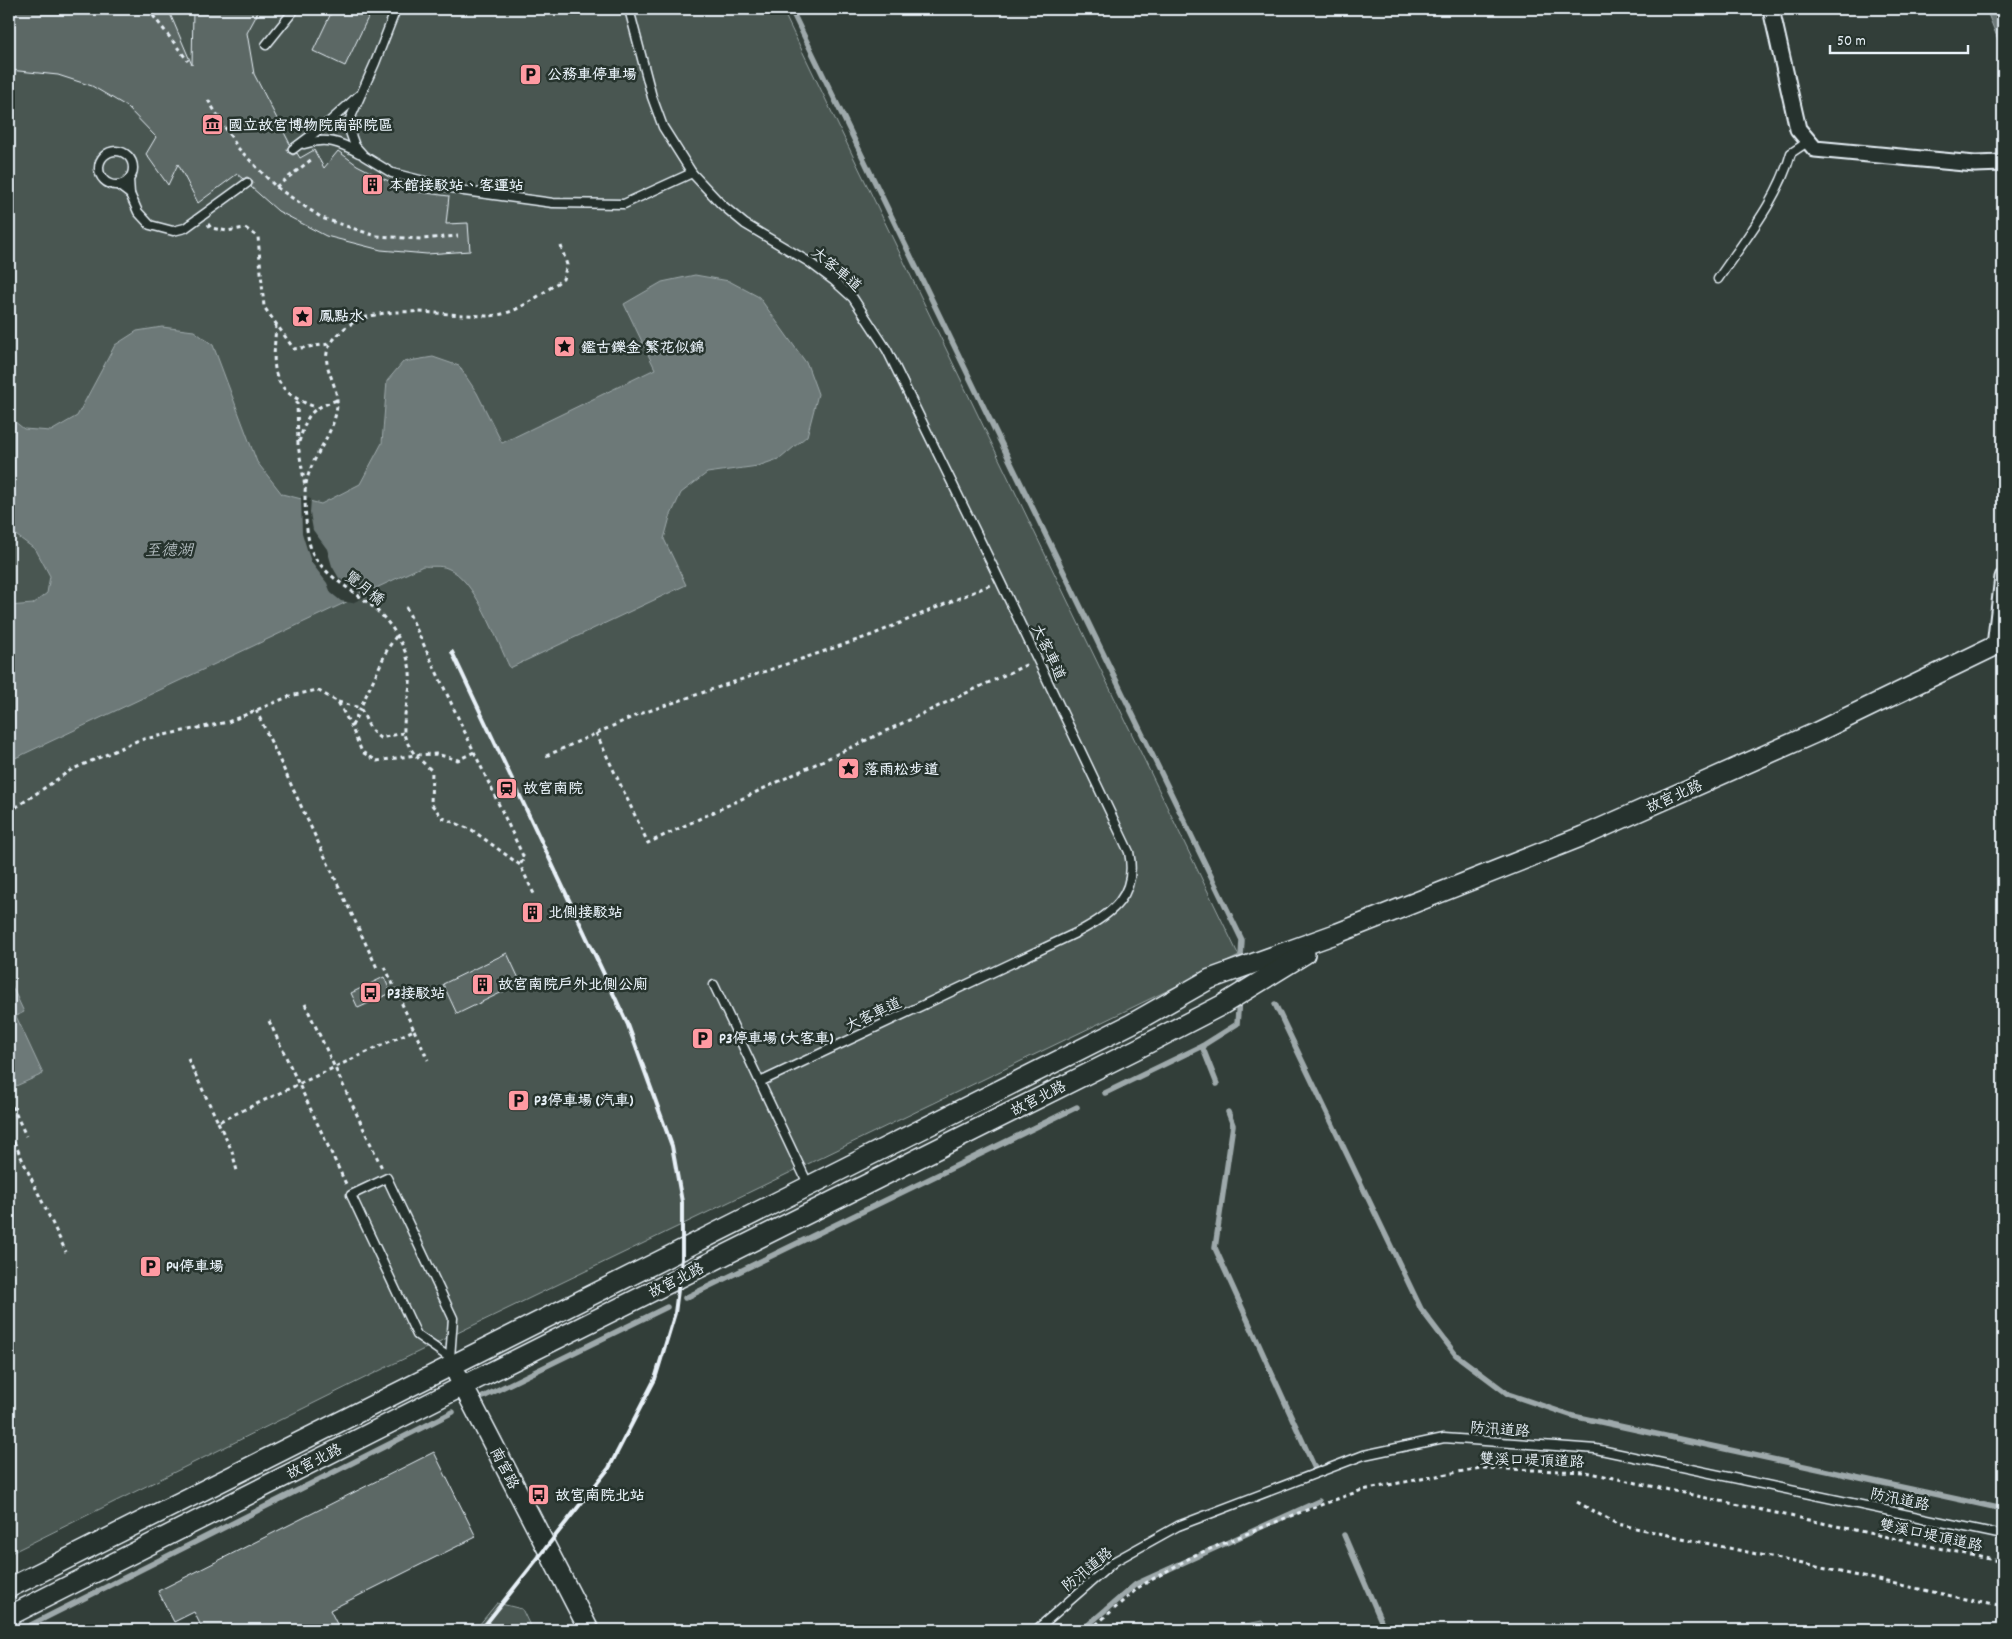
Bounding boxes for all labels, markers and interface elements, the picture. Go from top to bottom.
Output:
scale bar [1830,22,1967,54]
text: 50 m [1837,31,1866,53]
parking icon: 公務車停車場 [519,62,543,86]
place label: 公務車停車場 [547,65,637,87]
museum icon: 國立故宮博物院南部院區 [200,113,224,137]
place label: 國立故宮博物院南部院區 [228,116,393,138]
building icon: 本館接駁站、客運站 [361,173,385,197]
place label: 本館接駁站、客運站 [389,176,524,198]
street label: 大客車道 [806,243,866,298]
place icon: 鳳點水 [291,304,315,328]
place label: 鳳點水 [319,307,364,329]
place icon: 鑑古鑠金 繁花似錦 [553,335,577,359]
place label: 鑑古鑠金 繁花似錦 [581,338,704,360]
water label: 至德湖 [145,540,195,563]
street label: 覽月橋 [339,567,388,612]
street label: 大客車道 [1025,621,1070,685]
place icon: 落雨松步道 [836,757,860,781]
place label: 落雨松步道 [864,760,939,782]
station icon: 故宮南院 [495,776,519,800]
street label: 故宮北路 [1643,776,1707,820]
place label: 故宮南院 [523,779,583,801]
building icon: 北側接駁站 [520,900,544,924]
place label: 北側接駁站 [548,903,623,925]
building icon: 故宮南院戶外北側公廁 [470,972,494,996]
place label: 故宮南院戶外北側公廁 [498,975,648,997]
bus stop icon: P3接駁站 [359,981,383,1005]
place label: P3接駁站 [387,984,445,1006]
street label: 大客車道 [842,993,906,1038]
parking icon: P3停車場 (大客車) [691,1026,715,1050]
place label: P3停車場 (大客車) [719,1029,834,1051]
street label: 故宮北路 [1007,1076,1071,1123]
parking icon: P3停車場 (汽車) [506,1088,530,1112]
place label: P3停車場 (汽車) [534,1091,634,1113]
parking icon: P4停車場 [138,1254,162,1278]
place label: P4停車場 [166,1257,224,1279]
street label: 故宮北路 [645,1258,709,1305]
street label: 防汛道路 [1469,1418,1531,1444]
street label: 故宮北路 [283,1439,347,1486]
street label: 南宮路 [483,1444,523,1494]
street label: 雙溪口堤頂道路 [1479,1449,1585,1475]
bus stop icon: 故宮南院北站 [527,1483,551,1507]
street label: 防汛道路 [1868,1484,1931,1518]
place label: 故宮南院北站 [555,1486,645,1508]
street label: 雙溪口堤頂道路 [1877,1515,1984,1559]
street label: 防汛道路 [1058,1543,1119,1598]

